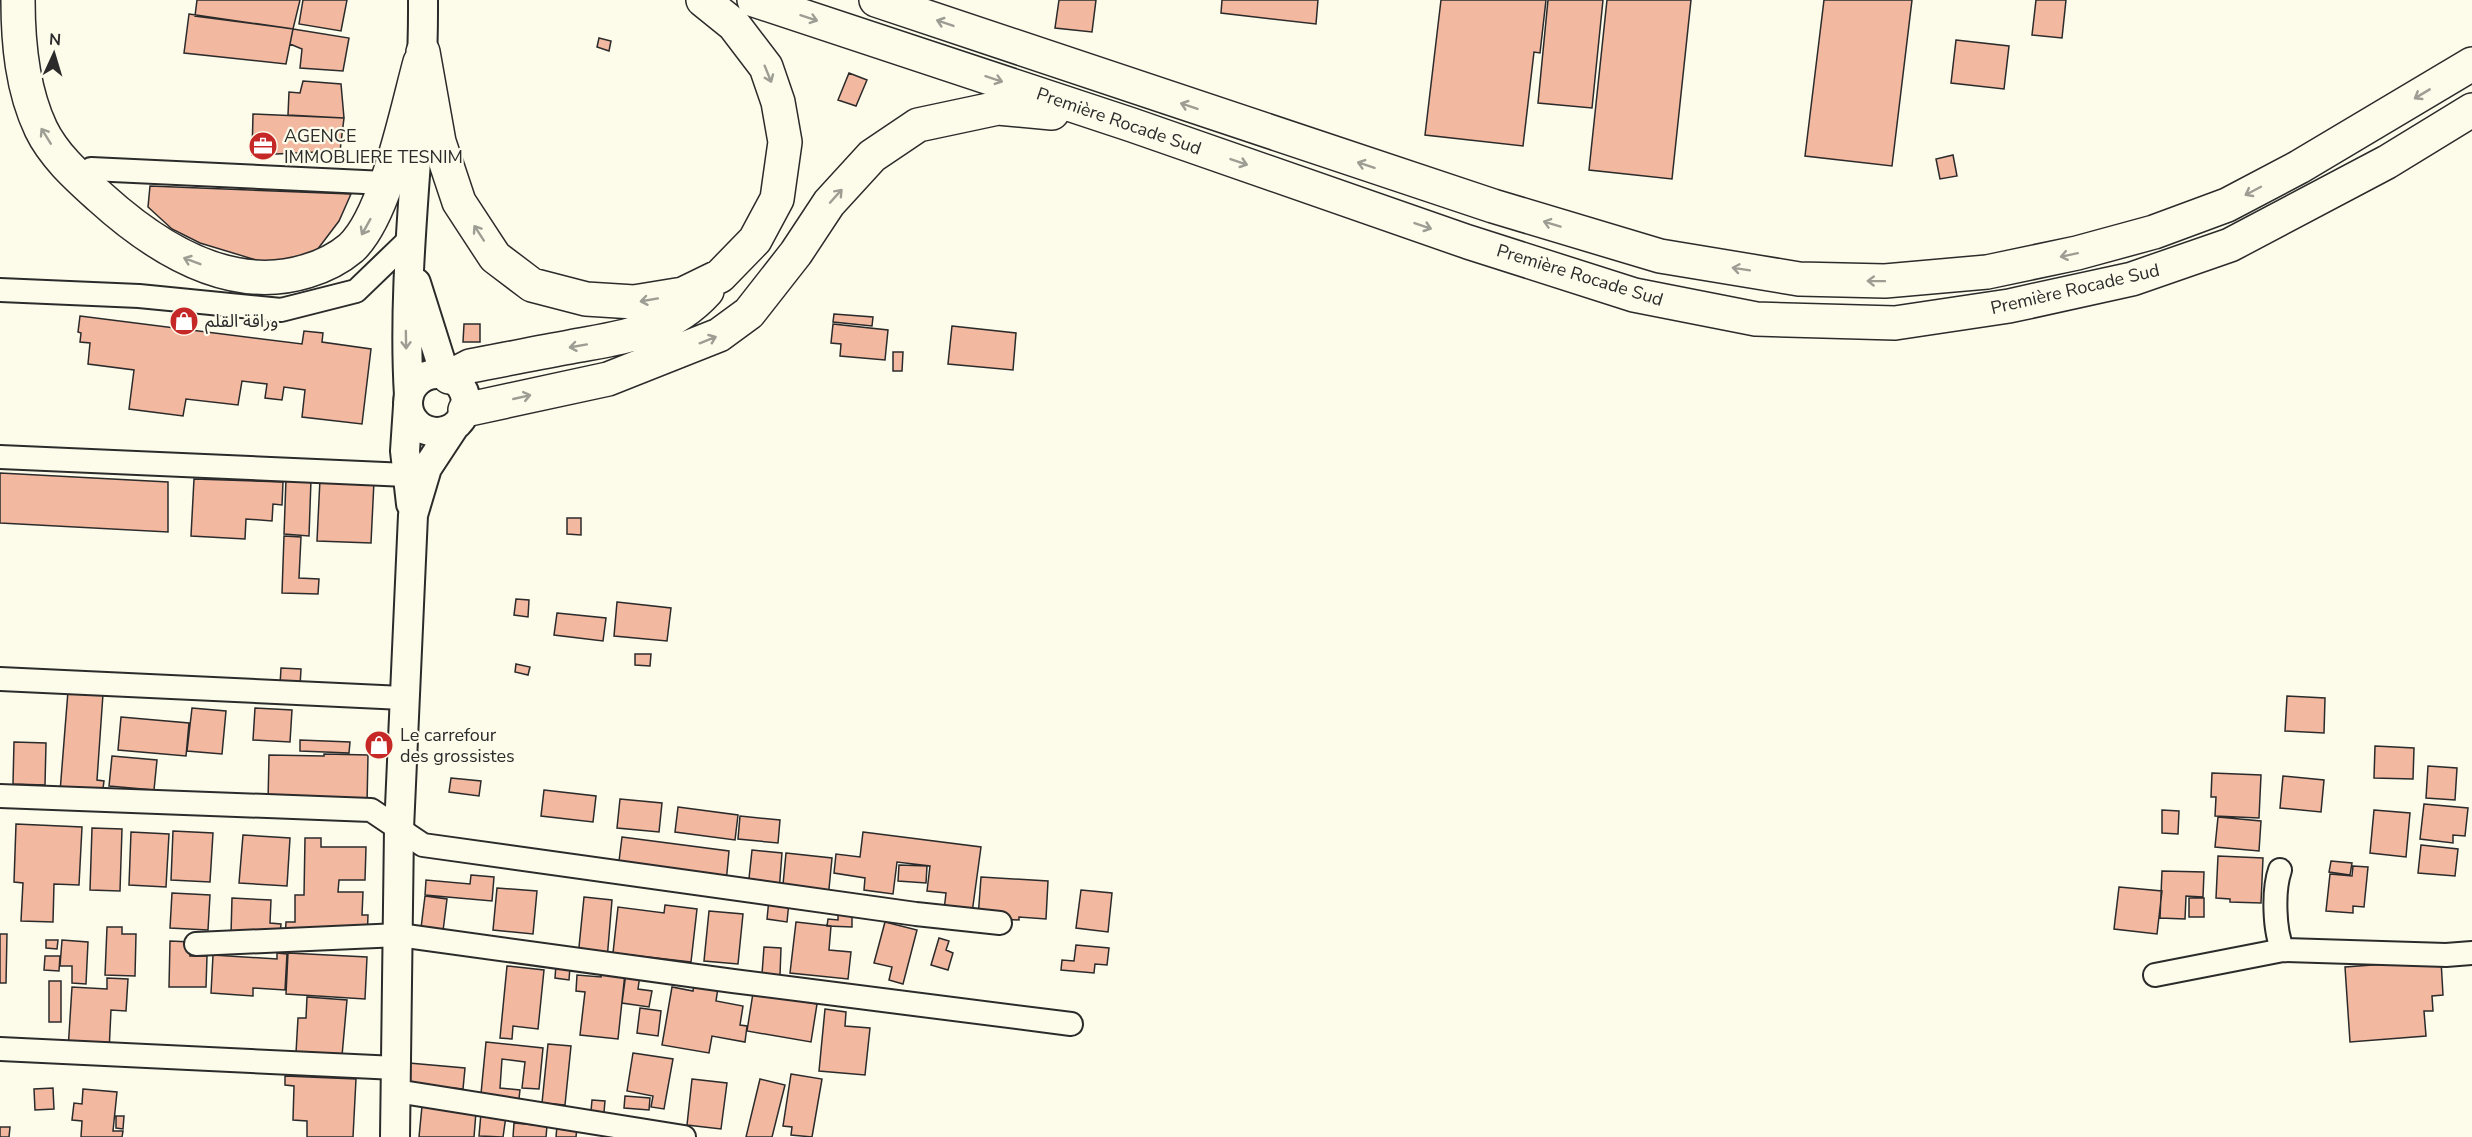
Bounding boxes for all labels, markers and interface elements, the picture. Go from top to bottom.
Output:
one-way arrow [799,14,818,25]
one-way arrow [936,17,955,28]
north arrow [24,24,84,84]
text: N [48,29,62,51]
one-way arrow [763,65,774,83]
one-way arrow [984,75,1003,86]
street label: Première Rocade Sud [1033,82,1205,160]
one-way arrow [2414,88,2431,100]
one-way arrow [1180,99,1199,110]
place label: AGENCE IMMOBLIERE TESNIM [284,124,463,169]
one-way arrow [40,128,52,144]
office icon: AGENCE IMMOBLIERE TESNIM [247,130,279,162]
one-way arrow [1229,157,1248,168]
one-way arrow [1357,159,1376,170]
one-way arrow [2244,186,2262,197]
one-way arrow [829,189,843,204]
one-way arrow [360,218,372,235]
one-way arrow [1543,218,1562,229]
one-way arrow [1413,221,1432,232]
one-way arrow [473,225,485,241]
street label: Première Rocade Sud [1494,238,1666,312]
one-way arrow [2060,250,2079,261]
one-way arrow [183,254,202,265]
street label: Première Rocade Sud [1988,258,2162,320]
one-way arrow [1732,264,1752,275]
one-way arrow [1867,275,1887,287]
one-way arrow [640,295,660,306]
shop icon: وراقة القلم [168,305,200,337]
place label: وراقة القلم [205,309,278,334]
one-way arrow [401,330,412,350]
one-way arrow [698,334,717,345]
one-way arrow [569,340,589,351]
one-way arrow [512,390,531,402]
place label: Le carrefour des grossistes [400,723,515,768]
shop icon: Le carrefour des grossistes [363,729,395,761]

